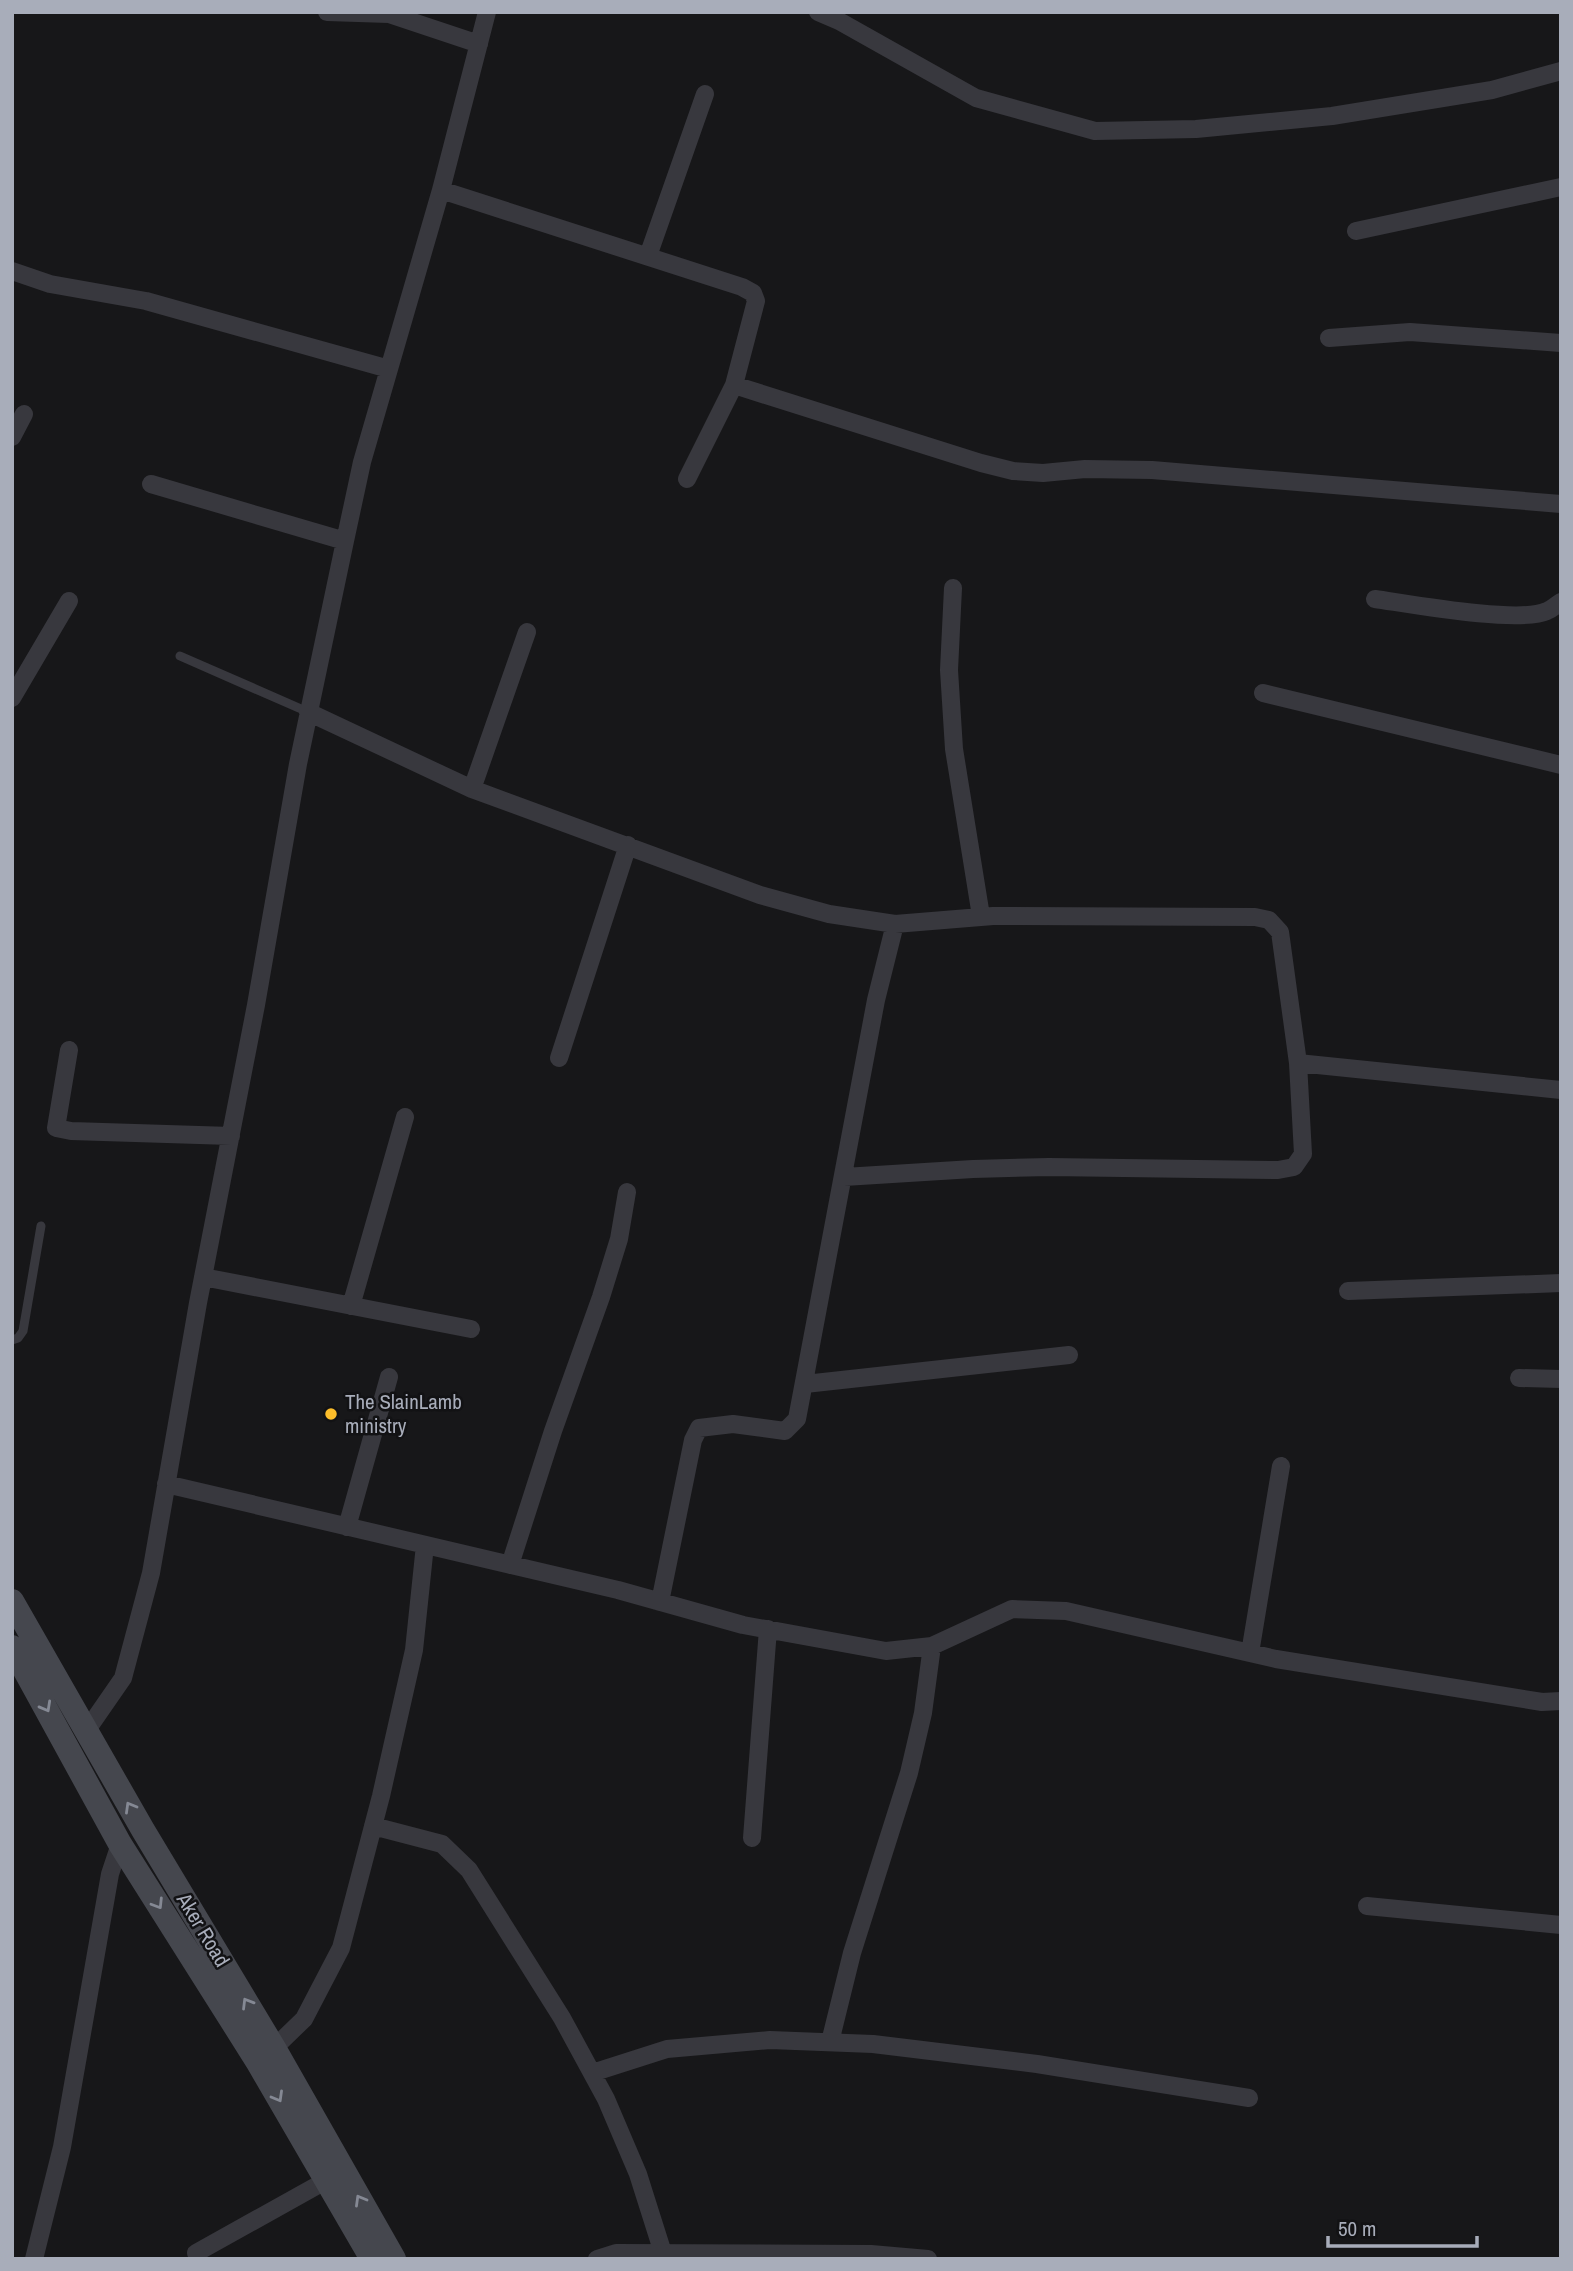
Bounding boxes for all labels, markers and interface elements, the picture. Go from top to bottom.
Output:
place label: The SlainLamb ministry [345,1387,462,1440]
marker: The SlainLamb ministry [323,1406,339,1422]
one-way arrow [38,1699,51,1712]
one-way arrow [126,1802,139,1815]
street label: Aker Road [170,1887,237,1972]
one-way arrow [150,1897,163,1910]
one-way arrow [242,1997,255,2010]
one-way arrow [270,2090,283,2103]
one-way arrow [355,2194,368,2207]
scale bar [1328,2204,1477,2248]
text: 50 m [1338,2214,1376,2243]

